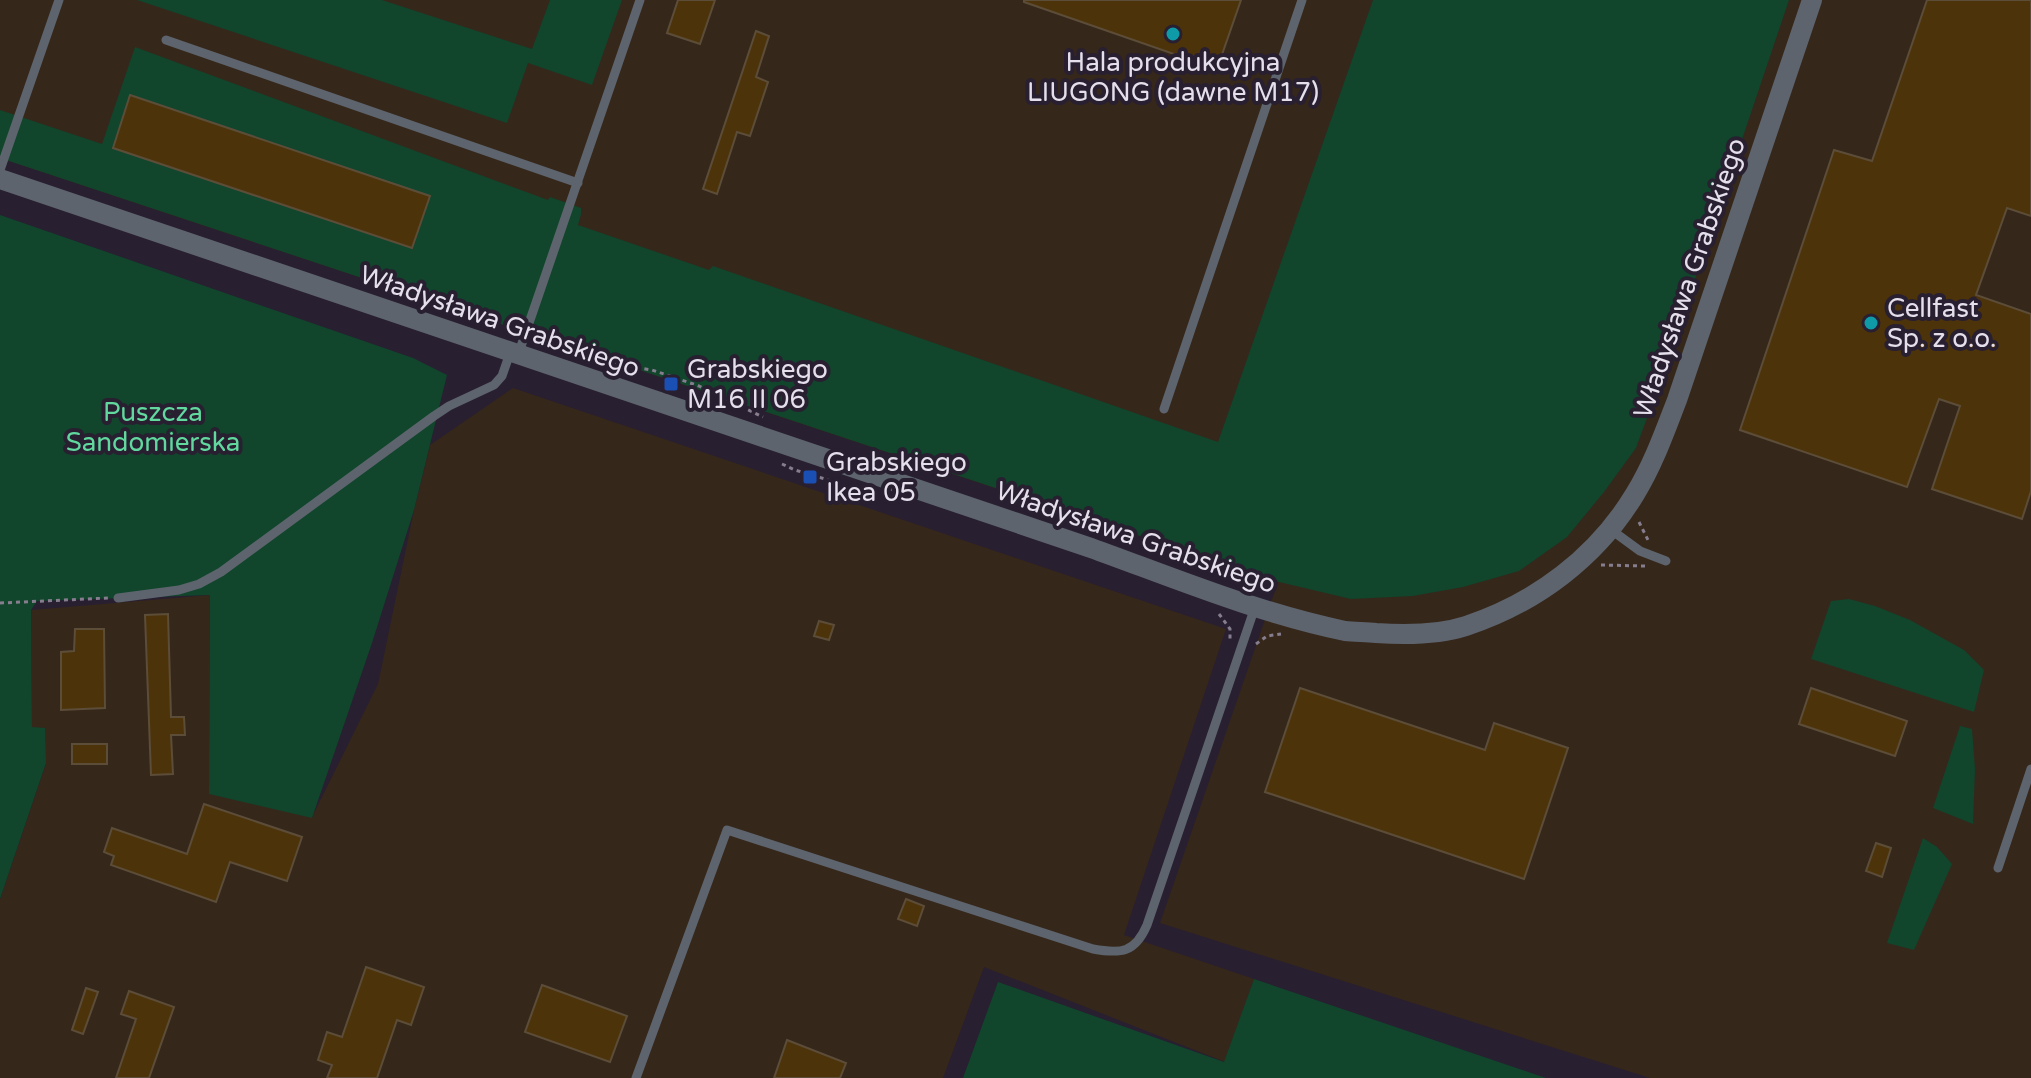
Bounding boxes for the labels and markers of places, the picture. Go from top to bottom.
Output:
marker: Hala produkcyjna LIUGONG (dawne M17) [1164,25,1182,43]
place label: Hala produkcyjna LIUGONG (dawne M17) [1027,47,1319,108]
place label: Cellfast Sp. z o.o. [1887,293,1997,354]
marker: Cellfast Sp. z o.o. [1862,314,1880,332]
place label: Grabskiego M16 II 06 [687,354,828,415]
marker: Grabskiego M16 II 06 [662,375,680,393]
place label: Grabskiego Ikea 05 [826,447,967,508]
marker: Grabskiego Ikea 05 [801,468,819,486]

